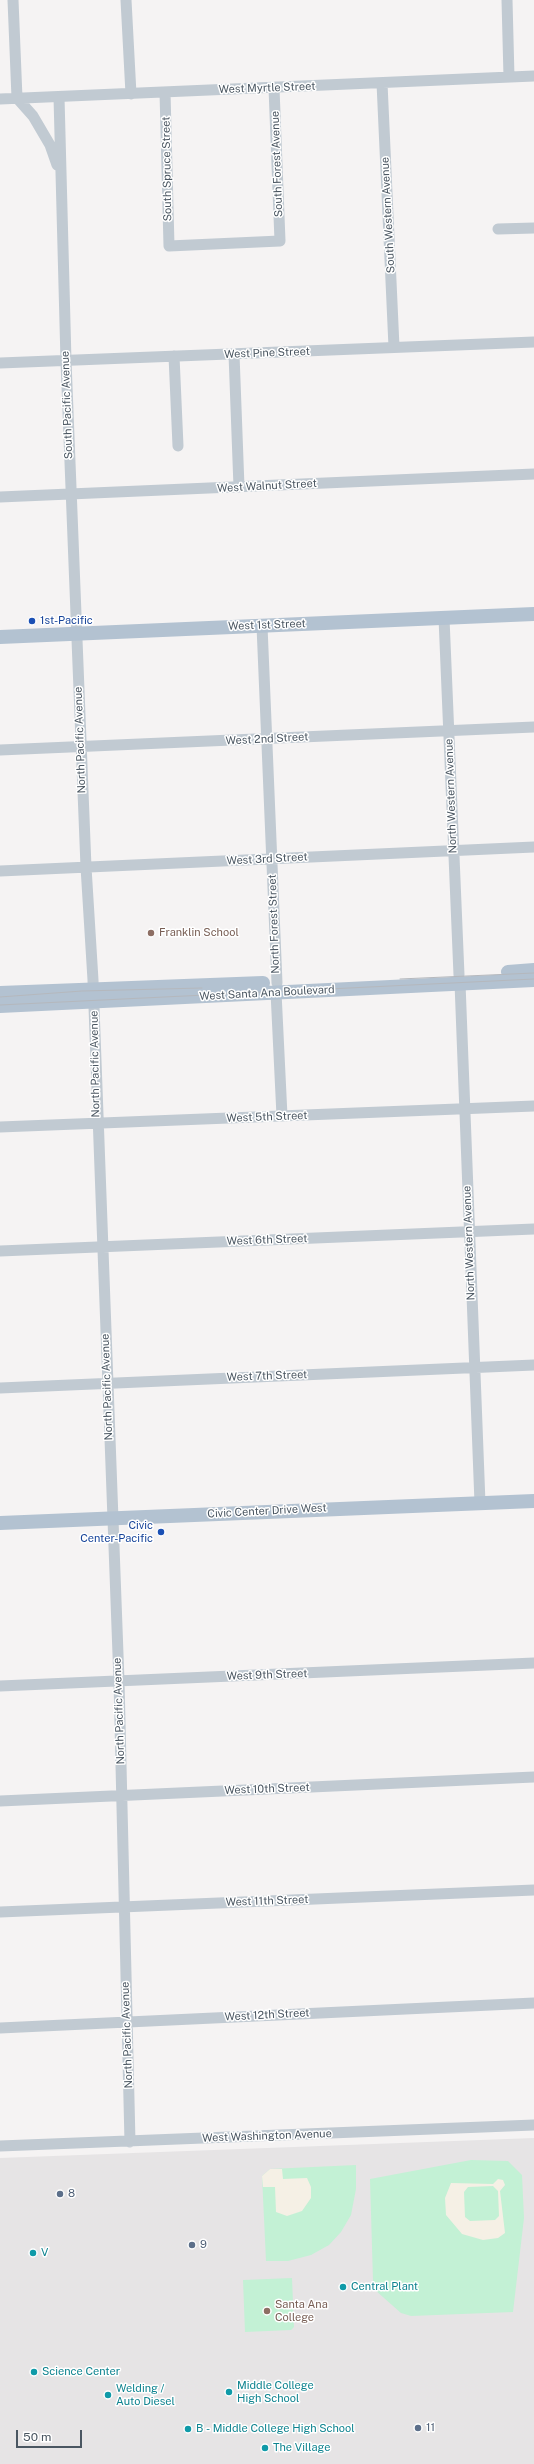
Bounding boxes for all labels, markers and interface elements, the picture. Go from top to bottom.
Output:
street label: West Myrtle Street [218,80,316,96]
street label: South Forest Avenue [269,111,285,217]
street label: South Spruce Street [159,116,175,222]
street label: South Western Avenue [378,157,398,273]
street label: West Pine Street [224,345,310,361]
street label: South Pacific Avenue [59,351,75,459]
street label: West Walnut Street [217,477,317,495]
place label: 1st-Pacific [40,614,93,628]
marker: 1st-Pacific [27,616,37,626]
street label: West 1st Street [228,617,306,633]
street label: North Pacific Avenue [72,686,88,794]
street label: West 2nd Street [225,730,309,748]
street label: North Western Avenue [442,738,460,854]
street label: West 3rd Street [226,850,308,868]
street label: North Forest Street [266,874,282,974]
place label: Franklin School [159,926,239,940]
marker: Franklin School [146,928,156,938]
street label: West Santa Ana Boulevard [199,983,335,1003]
street label: North Pacific Avenue [87,1010,103,1118]
street label: West 5th Street [226,1109,308,1125]
street label: North Western Avenue [460,1185,478,1301]
street label: West 6th Street [226,1232,308,1248]
street label: North Pacific Avenue [99,1333,115,1441]
street label: West 7th Street [226,1368,308,1384]
street label: Civic Center Drive West [207,1501,327,1521]
place label: Civic Center-Pacific [80,1519,153,1545]
marker: Civic Center-Pacific [156,1527,166,1537]
street label: North Pacific Avenue [111,1657,127,1765]
street label: West 9th Street [226,1667,308,1683]
street label: West 10th Street [224,1781,310,1797]
street label: West 11th Street [225,1893,309,1909]
street label: North Pacific Avenue [119,1981,135,2089]
street label: West 12th Street [224,2006,310,2024]
street label: West Washington Avenue [202,2127,332,2145]
place label: 8 [68,2187,75,2201]
marker: 8 [55,2189,65,2199]
place label: 9 [200,2238,207,2252]
marker: 9 [187,2240,197,2250]
place label: V [41,2246,48,2260]
marker: V [28,2248,38,2258]
place label: Central Plant [351,2280,418,2294]
marker: Central Plant [338,2282,348,2292]
place label: Santa Ana College [275,2298,328,2324]
marker: Santa Ana College [262,2306,272,2316]
place label: Science Center [42,2365,120,2379]
marker: Science Center [29,2367,39,2377]
place label: Middle College High School [237,2379,314,2405]
place label: Welding / Auto Diesel [116,2382,175,2408]
marker: Middle College High School [224,2387,234,2397]
marker: Welding / Auto Diesel [103,2390,113,2400]
place label: 11 [426,2421,435,2435]
scale bar [18,2422,84,2448]
place label: B - Middle College High School [196,2422,355,2436]
marker: 11 [413,2423,423,2433]
marker: B - Middle College High School [183,2424,193,2434]
text: 50 m [23,2430,51,2444]
place label: The Village [273,2441,330,2455]
marker: The Village [260,2443,270,2453]

